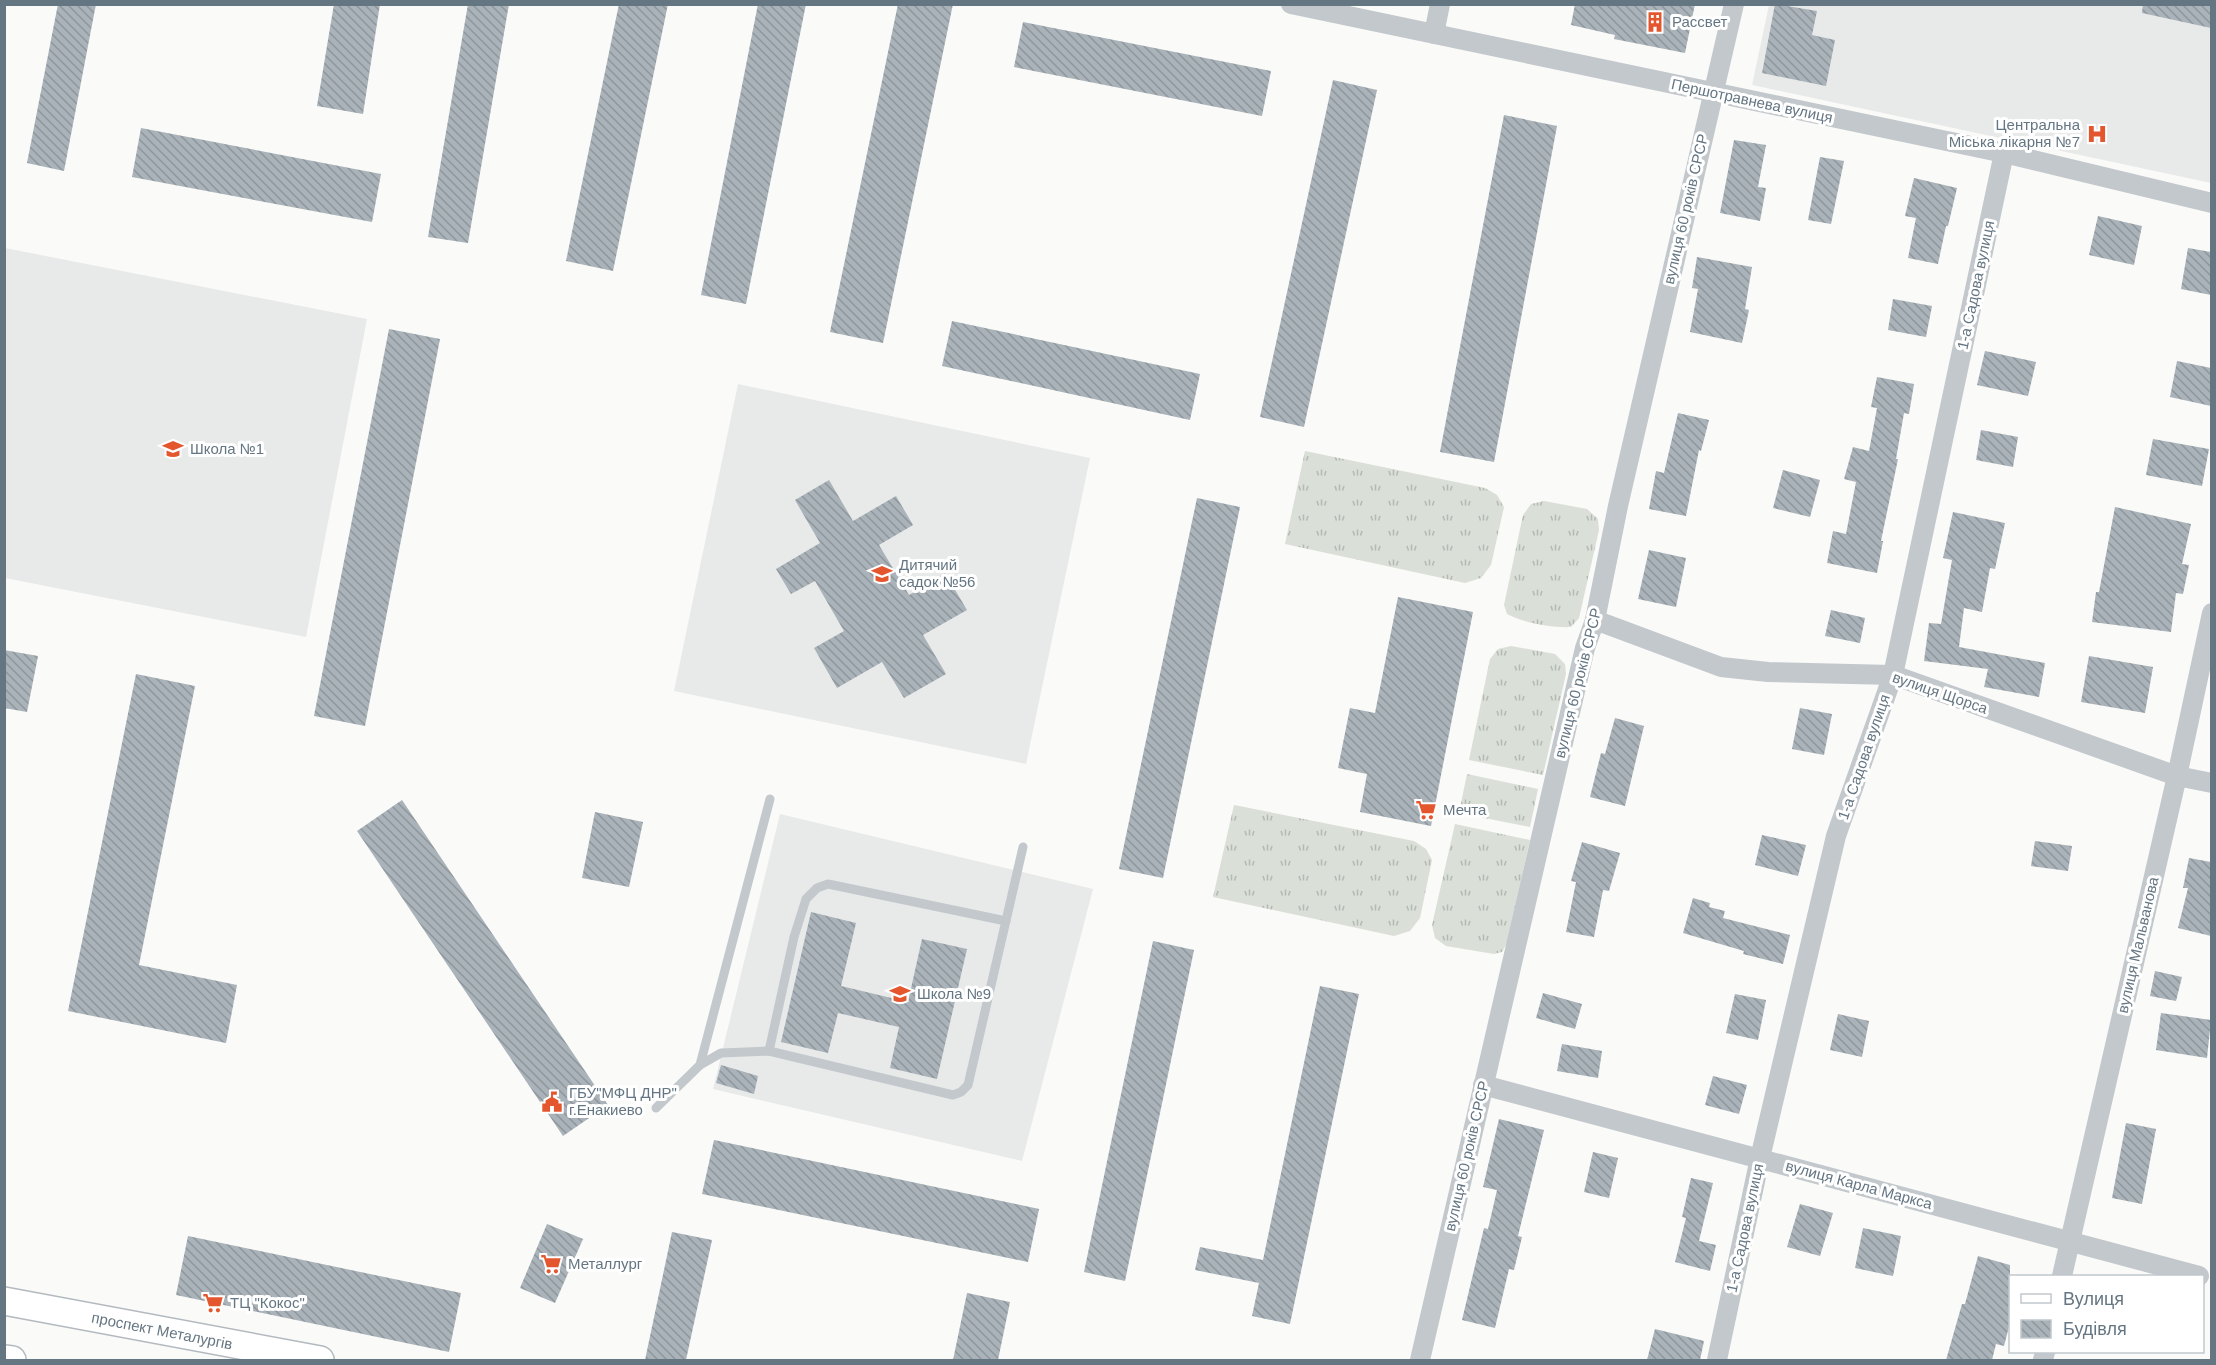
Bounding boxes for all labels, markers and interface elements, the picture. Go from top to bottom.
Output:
building icon: Рассвет [1643,10,1667,34]
place label: Рассвет [1672,13,1727,30]
street label: Першотравнева вулиця [1670,75,1834,126]
place label: Центральна Міська лікарня №7 [1949,116,2081,150]
hospital icon: Центральна Міська лікарня №7 [2085,122,2109,146]
street label: вулиця 60 років СРСР [1660,132,1711,286]
street label: 1-а Садова вулиця [1954,219,1997,351]
school or university icon: Школа №1 [161,437,185,461]
place label: Школа №1 [190,440,264,457]
place label: Дитячий садок №56 [899,556,975,590]
school or university icon: Дитячий садок №56 [870,562,894,586]
street label: вулиця 60 років СРСР [1551,606,1604,760]
street label: вулиця Щорса [1890,668,1991,717]
street label: 1-а Садова вулиця [1834,692,1893,822]
supermarket icon: Мечта [1414,798,1438,822]
place label: Мечта [1443,801,1487,818]
street label: вулиця Мальванова [2114,874,2162,1015]
school or university icon: Школа №9 [888,982,912,1006]
place label: Школа №9 [917,985,991,1002]
street label: вулиця 60 років СРСР [1441,1079,1492,1233]
place label: ГБУ"МФЦ ДНР" г.Енакиево [569,1084,677,1118]
public building icon: ГБУ"МФЦ ДНР" г.Енакиево [540,1090,564,1114]
street label: вулиця Карла Маркса [1784,1157,1935,1212]
street label: 1-а Садова вулиця [1723,1162,1766,1294]
supermarket icon: Металлург [539,1252,563,1276]
place label: Металлург [568,1255,643,1272]
legend [2009,1275,2204,1353]
text: Вулиця [2063,1289,2124,1309]
supermarket icon: ТЦ "Кокос" [201,1291,225,1315]
place label: ТЦ "Кокос" [230,1294,305,1311]
street label: проспект Металургів [90,1308,234,1353]
text: Будівля [2063,1319,2127,1339]

